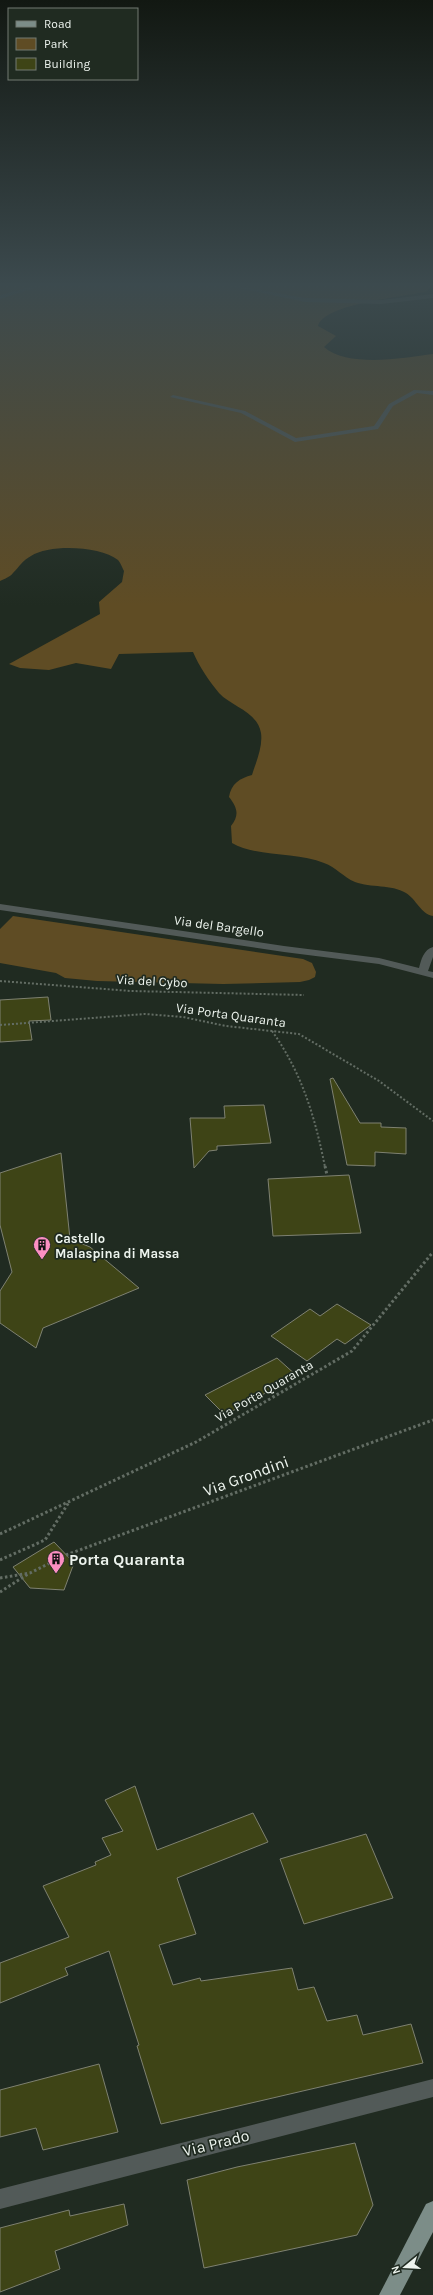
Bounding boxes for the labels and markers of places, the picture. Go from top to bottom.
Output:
place label: Castello Malaspina di Massa [55,1231,179,1261]
building icon: Castello Malaspina di Massa [32,1235,52,1260]
building icon: Porta Quaranta [46,1549,66,1574]
place label: Porta Quaranta [69,1550,185,1569]

